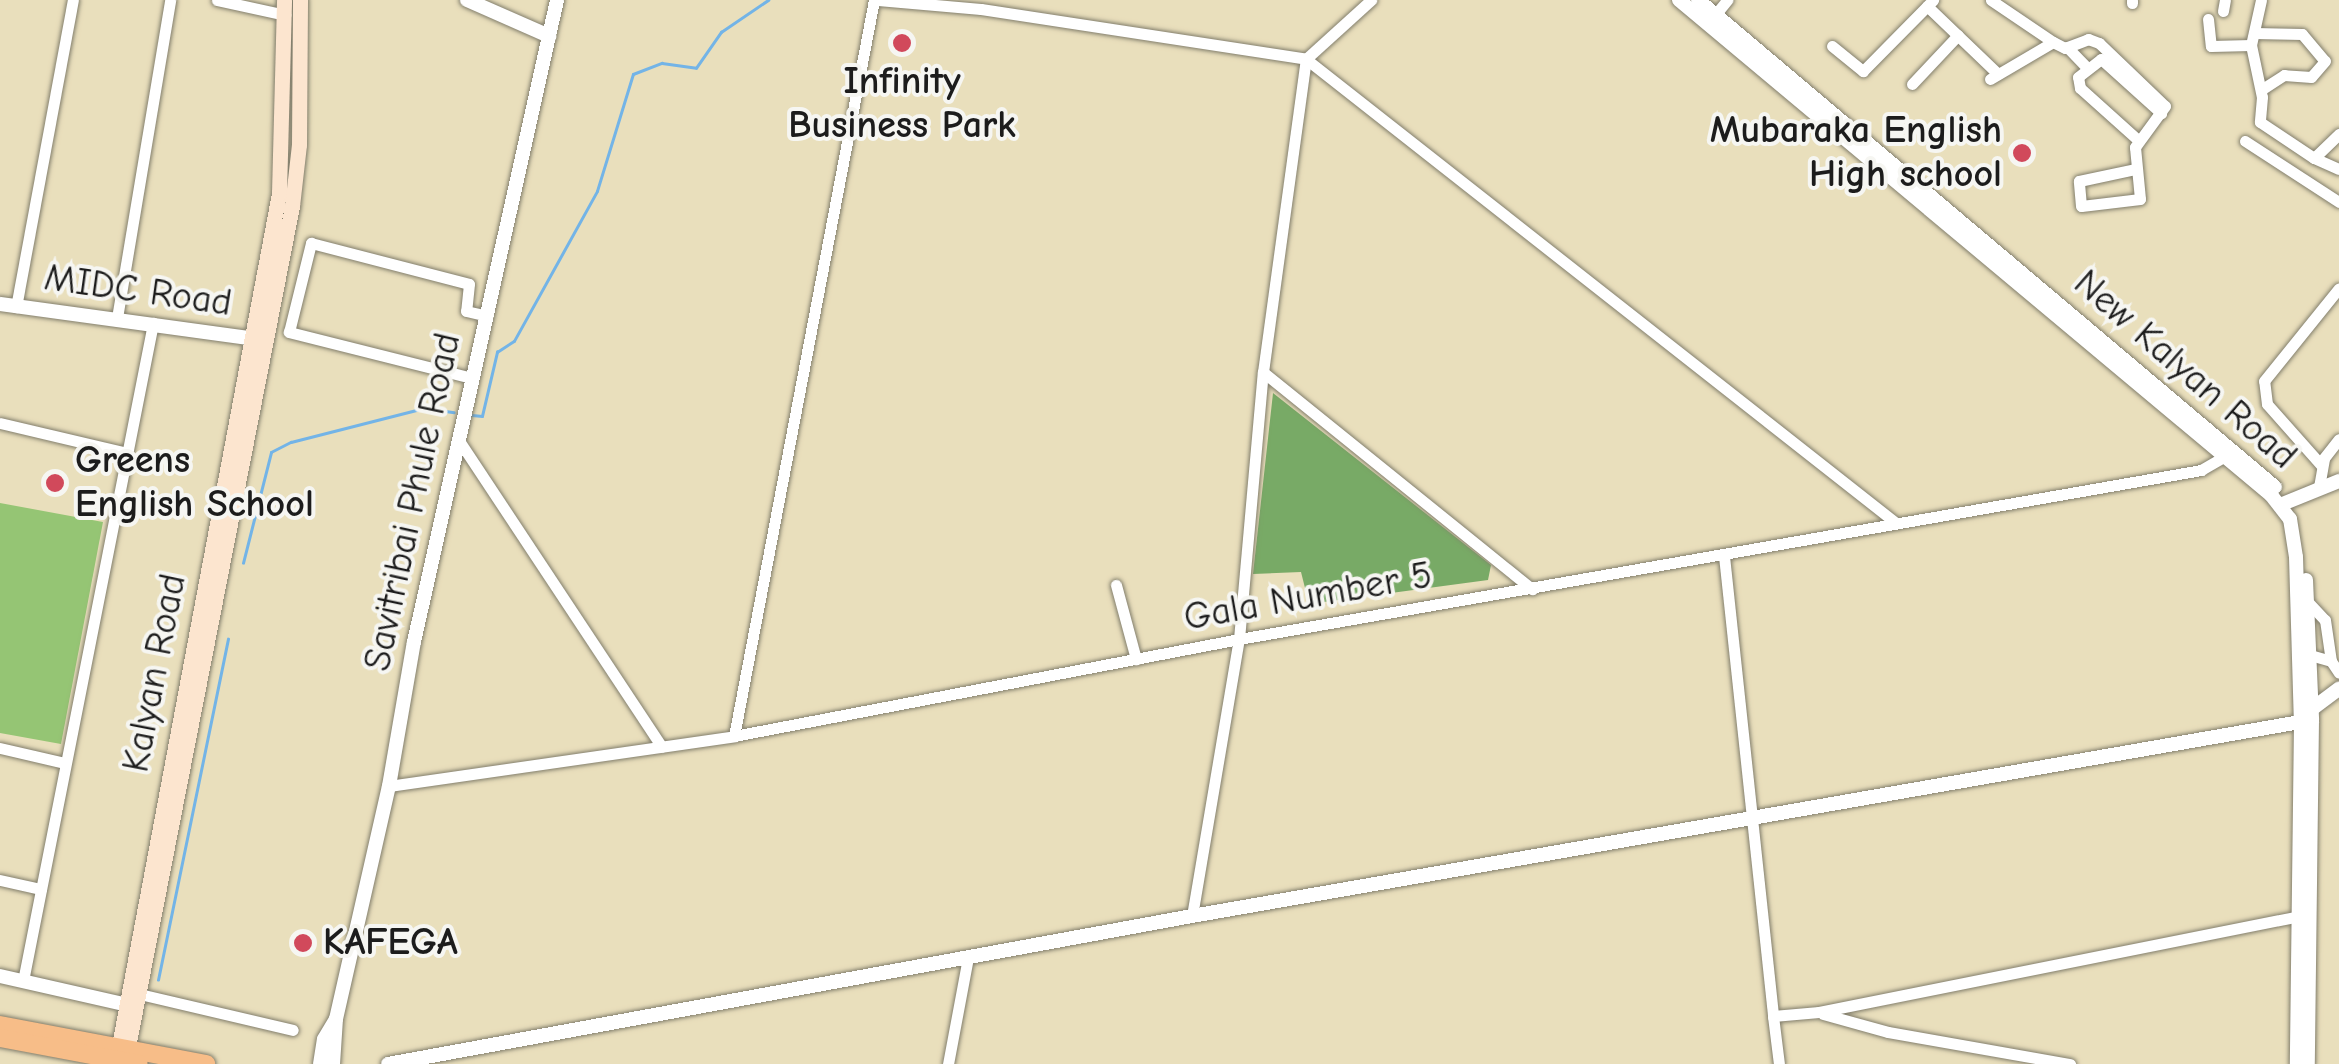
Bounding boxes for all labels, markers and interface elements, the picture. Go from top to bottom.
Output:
marker: Infinity Business Park [891,32,913,54]
place label: Infinity Business Park [788,59,1016,148]
place label: Mubaraka English High school [1710,108,2002,198]
marker: Mubaraka English High school [2011,142,2033,164]
street label: MIDC Road [41,255,235,327]
street label: New Kalyan Road [2064,261,2306,479]
street label: Savitribai Phule Road [355,329,471,675]
place label: Greens English School [75,438,314,528]
marker: Greens English School [44,472,66,494]
street label: Gala Number 5 [1180,553,1436,641]
street label: Kalyan Road [113,570,197,776]
place label: KAFEGA [323,920,458,966]
marker: KAFEGA [292,932,314,954]

